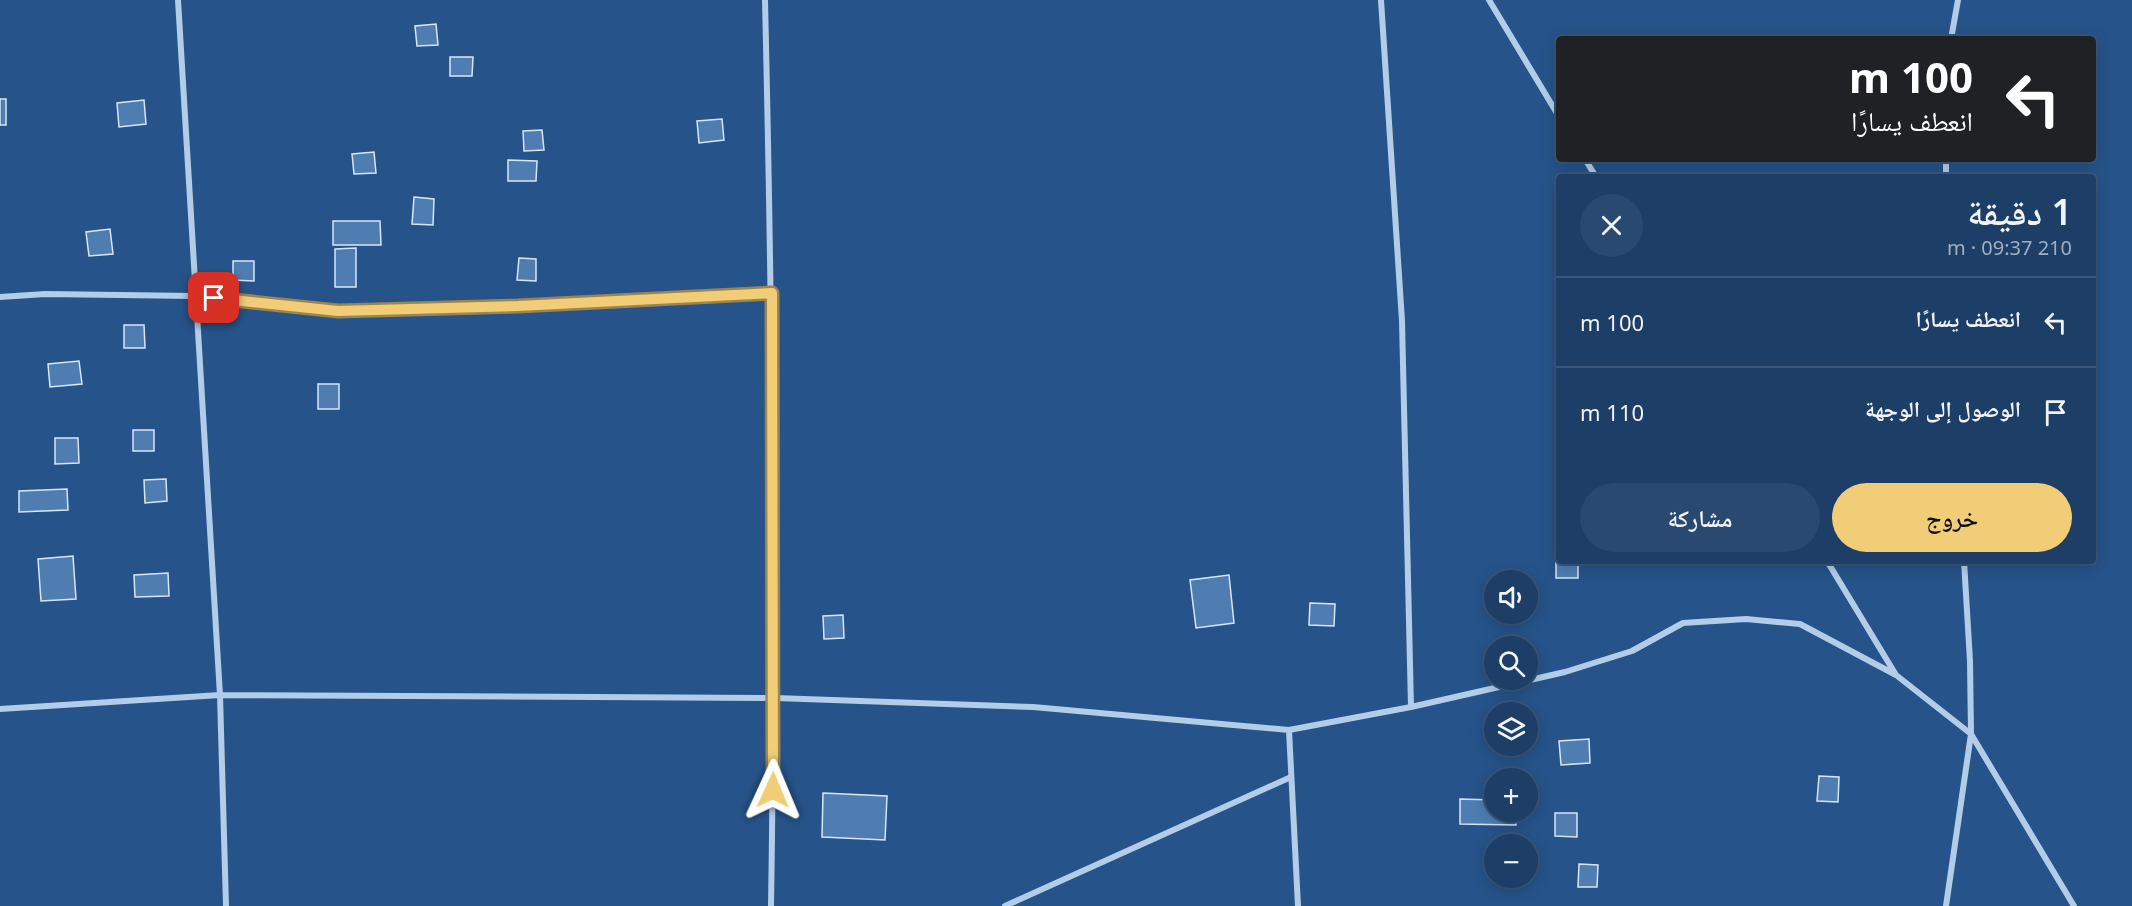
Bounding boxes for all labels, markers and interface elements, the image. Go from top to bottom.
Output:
text: 100 m [1849,48,1973,105]
icon: left [1994,60,2072,138]
text: انعطف يسارًا [1851,102,1973,139]
text: 1 دقيقة [1967,187,2072,236]
button: close [1580,194,1643,257]
text: 210 m · 09:37 [1947,234,2072,261]
pin [188,272,239,323]
icon: arrive [197,281,230,314]
text: انعطف يسارًا [1916,303,2021,333]
icon: left [2039,306,2072,339]
text: 100 m [1580,307,1644,337]
text: الوصول إلى الوجهة [1865,393,2021,423]
icon: arrive [2039,396,2072,429]
text: 110 m [1580,397,1644,427]
button: مشاركة [1580,483,1820,552]
button: خروج [1832,483,2072,552]
map controls [1484,570,1538,888]
button: sound [1484,570,1538,624]
button: search [1484,636,1538,690]
button: layers [1484,702,1538,756]
position arrow [741,758,805,822]
button: + [1484,768,1538,822]
button: − [1484,834,1538,888]

